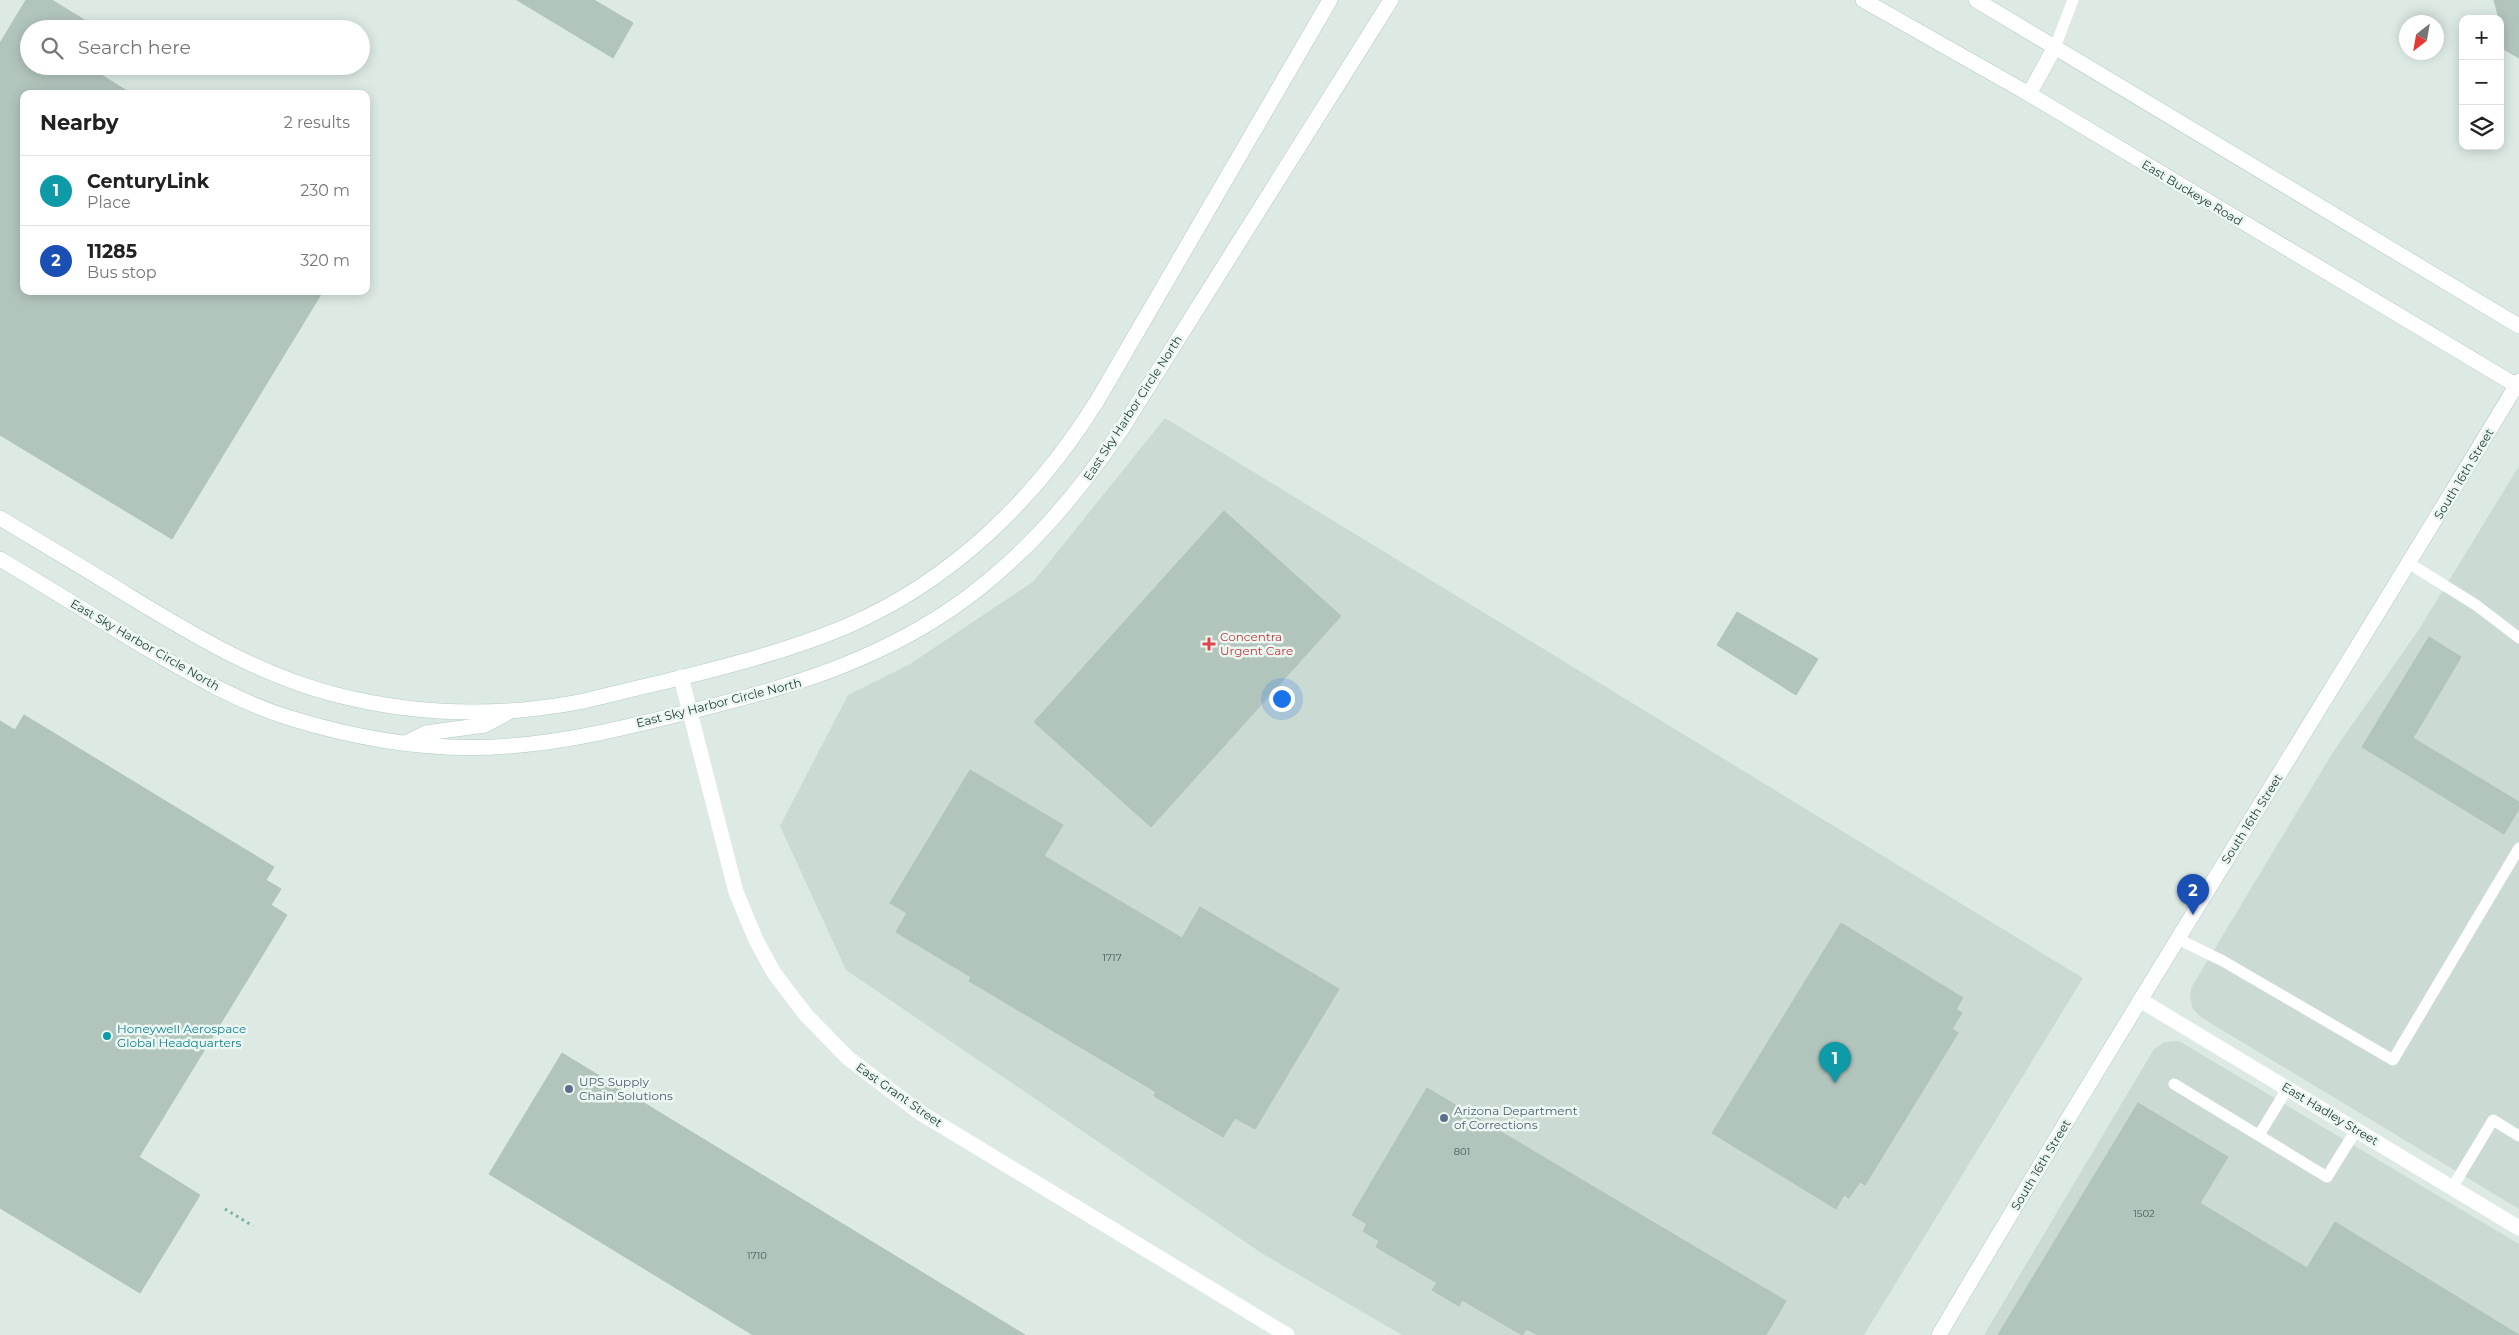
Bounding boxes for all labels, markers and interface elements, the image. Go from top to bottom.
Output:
north arrow [2399,15,2444,60]
map controls [2459,15,2504,150]
button: + [2459,15,2504,60]
search box [20,20,370,75]
icon: search [38,34,66,62]
text: Search here [78,36,191,59]
button: − [2459,60,2504,105]
button: layers [2459,105,2504,150]
text: Nearby [40,110,119,135]
text: 2 results [284,113,350,132]
street label: East Buckeye Road [2139,157,2245,229]
text: CenturyLink [87,170,209,193]
text: 1 [53,181,59,200]
text: 230 m [300,181,350,200]
text: Place [87,193,131,212]
text: 11285 [87,240,137,263]
text: 2 [51,251,61,270]
text: 320 m [300,251,350,270]
text: Bus stop [87,263,157,282]
street label: East Sky Harbor Circle North [1080,332,1185,483]
street label: South 16th Street [2431,426,2497,522]
street label: East Sky Harbor Circle North [68,596,223,694]
place label: Concentra Urgent Care [1220,629,1293,658]
marker: Concentra Urgent Care [1202,637,1216,651]
street label: East Sky Harbor Circle North [635,675,803,730]
your location [1269,686,1295,712]
street label: South 16th Street [2218,771,2285,866]
pin: 2 [2177,874,2209,915]
house number: 1717 [1102,951,1122,964]
place label: Honeywell Aerospace Global Headquarters [117,1021,246,1050]
marker: Honeywell Aerospace Global Headquarters [101,1030,113,1042]
pin: 1 [1819,1042,1851,1083]
street label: East Grant Street [853,1059,945,1130]
place label: UPS Supply Chain Solutions [579,1074,673,1103]
street label: East Hadley Street [2279,1079,2381,1148]
marker: UPS Supply Chain Solutions [563,1083,575,1095]
place label: Arizona Department of Corrections [1454,1103,1578,1132]
marker: Arizona Department of Corrections [1438,1112,1450,1124]
street label: South 16th Street [2008,1117,2074,1213]
house number: 801 [1454,1145,1470,1158]
house number: 1502 [2133,1207,2155,1220]
house number: 1710 [747,1249,767,1262]

